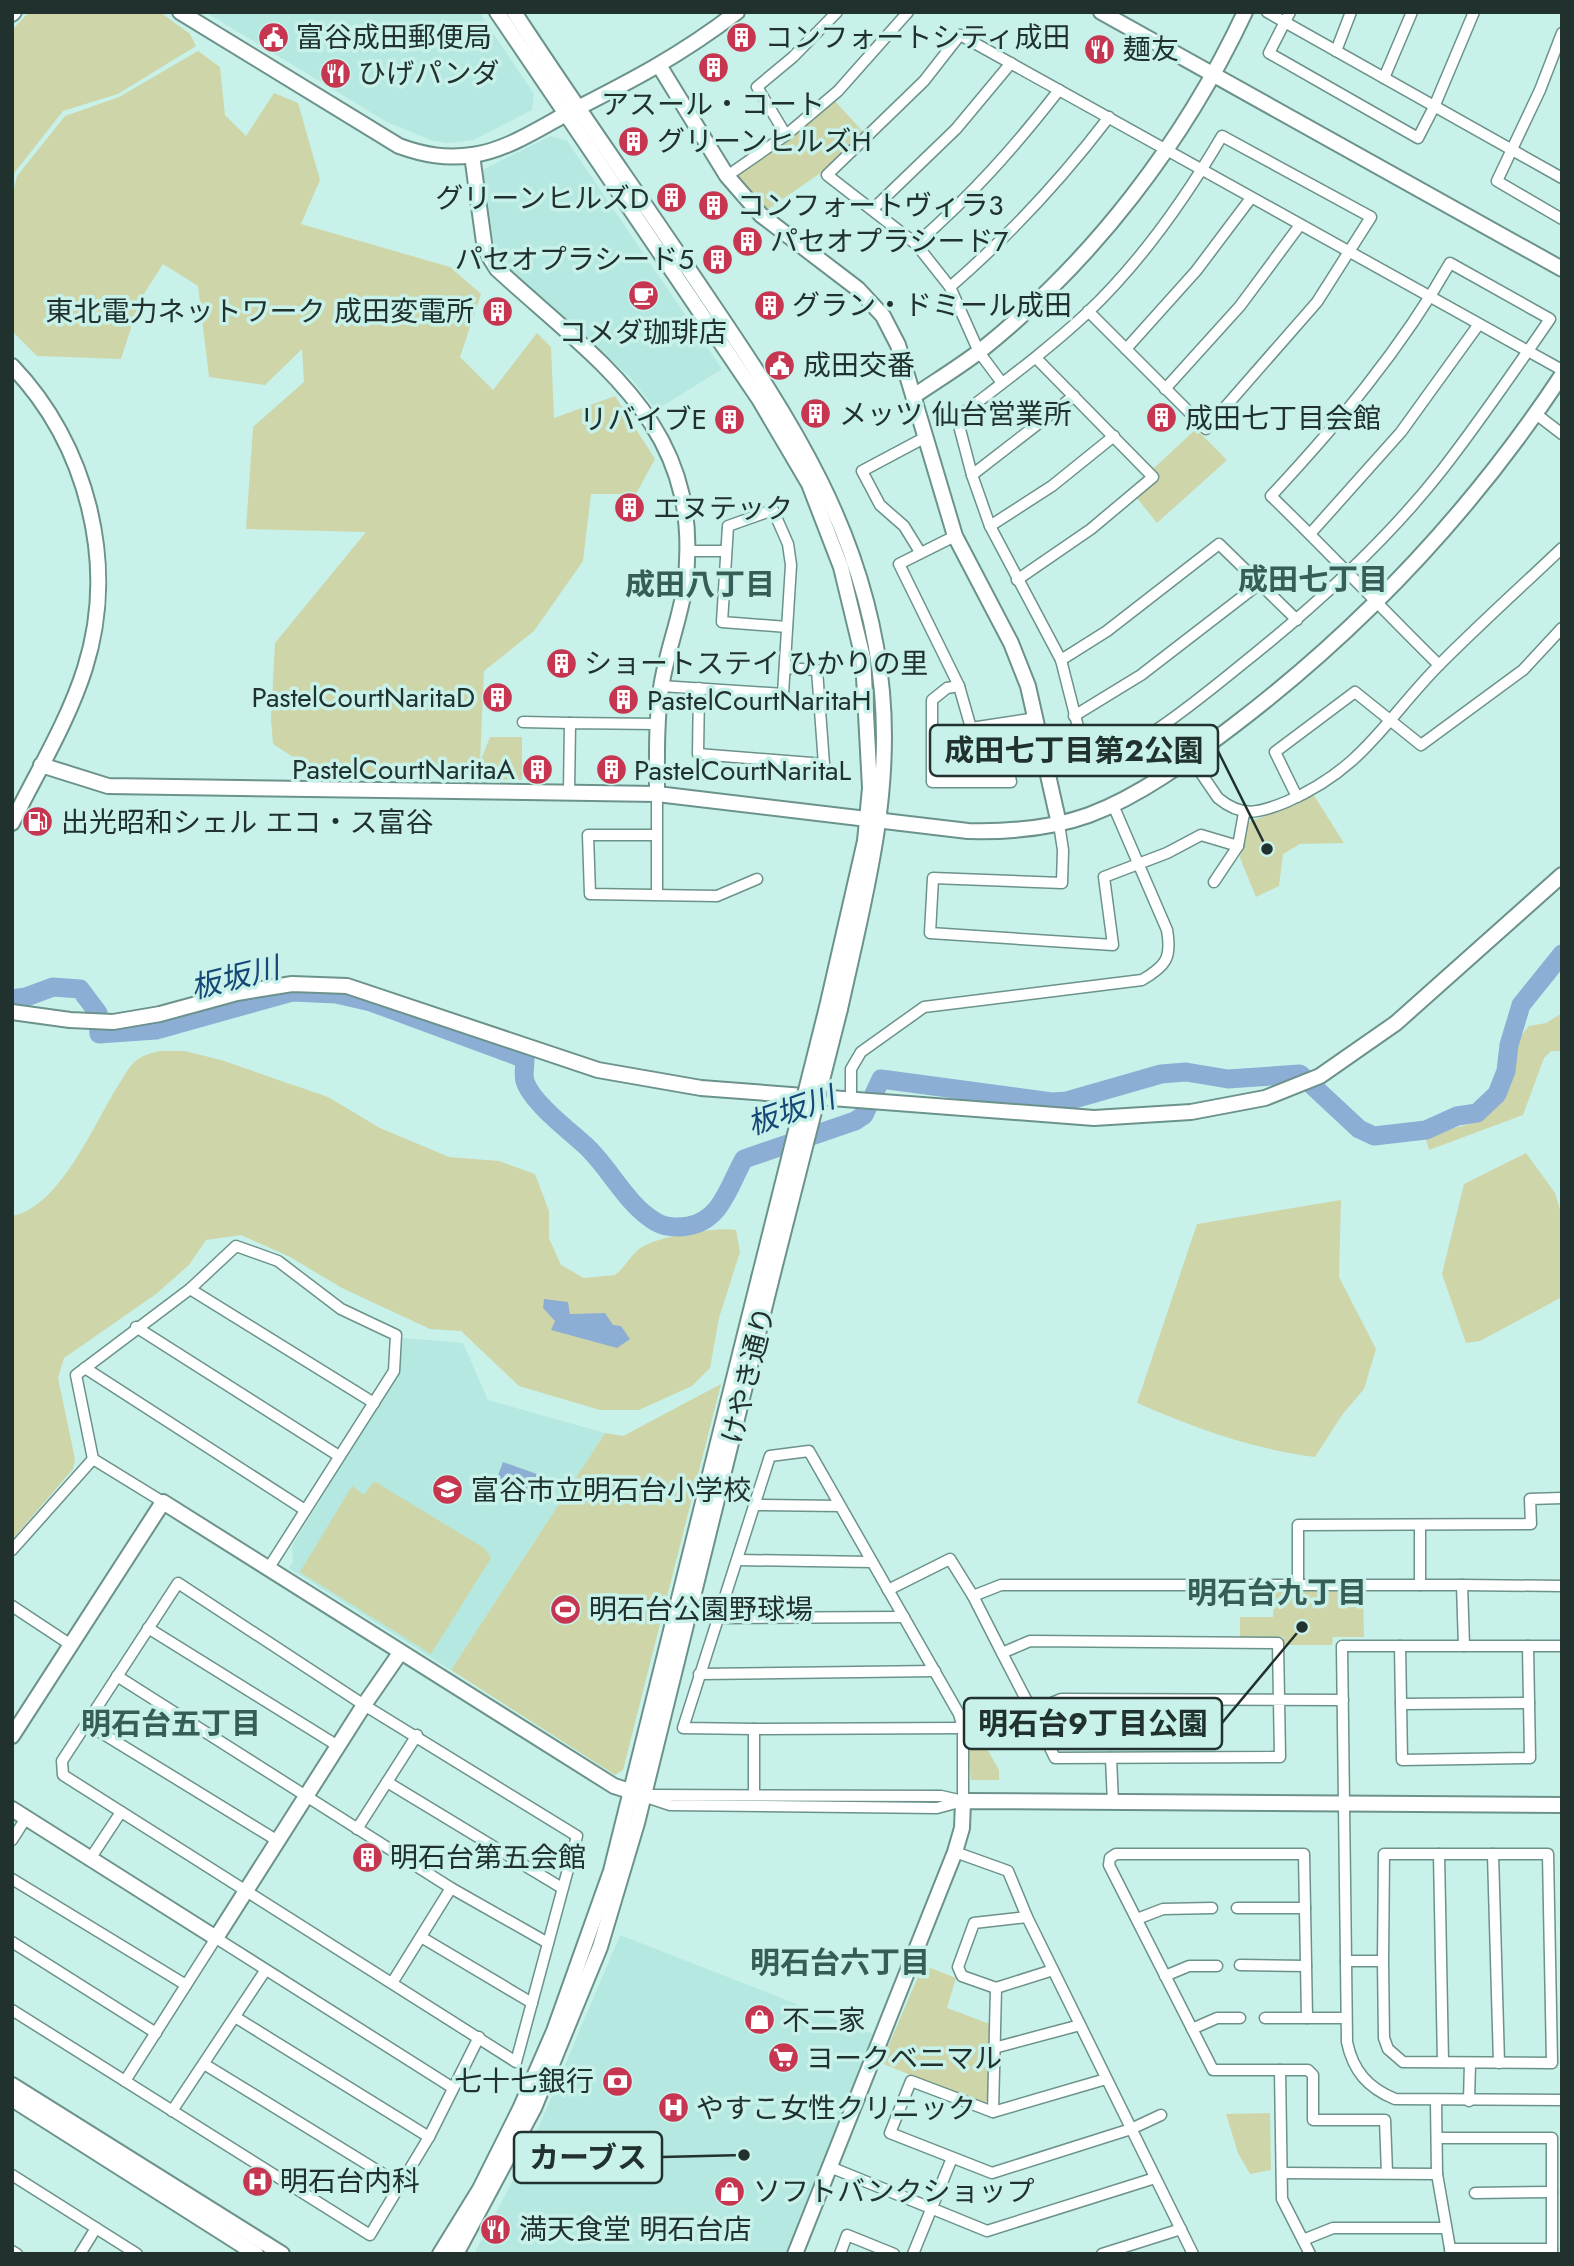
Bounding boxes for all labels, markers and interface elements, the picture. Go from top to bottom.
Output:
place label: 富谷成田郵便局 [296,17,492,58]
place label: コンフォートシティ成田 [765,17,1070,58]
public building icon: 富谷成田郵便局 [256,20,290,54]
building icon: コンフォートシティ成田 [725,20,759,54]
place label: 麺友 [1123,29,1179,70]
restaurant icon: 麺友 [1083,32,1117,66]
building icon: アスール・コート [696,50,730,84]
place label: ひげパンダ [358,53,499,94]
restaurant icon: ひげパンダ [318,56,352,90]
place label: アスール・コート [601,84,825,125]
place label: グリーンヒルズH [657,121,872,162]
building icon: グリーンヒルズH [617,124,651,158]
place label: グリーンヒルズD [435,178,649,219]
building icon: グリーンヒルズD [655,181,689,215]
place label: コンフォートヴィラ3 [737,185,1003,226]
building icon: コンフォートヴィラ3 [697,188,731,222]
place label: パセオプラシード7 [770,221,1008,262]
building icon: パセオプラシード7 [730,224,764,258]
place label: パセオプラシード5 [455,239,694,280]
building icon: パセオプラシード5 [700,242,734,276]
cafe icon: コメダ珈琲店 [626,278,660,312]
place label: グラン・ドミール成田 [792,285,1072,326]
building icon: グラン・ドミール成田 [752,288,786,322]
place label: 東北電力ネットワーク 成田変電所 [46,291,474,332]
building icon: 東北電力ネットワーク 成田変電所 [480,294,514,328]
place label: コメダ珈琲店 [559,312,727,353]
place label: 成田交番 [803,345,915,386]
public building icon: 成田交番 [763,348,797,382]
place label: メッツ 仙台営業所 [839,394,1071,435]
building icon: メッツ 仙台営業所 [799,397,833,431]
place label: 成田七丁目会館 [1185,398,1381,439]
place label: リバイブE [580,399,707,440]
building icon: 成田七丁目会館 [1145,401,1179,435]
building icon: リバイブE [713,402,747,436]
place label: エヌテック [653,488,793,529]
building icon: エヌテック [613,491,647,525]
district label: 成田七丁目 [1238,558,1388,601]
district label: 成田八丁目 [625,563,775,606]
place label: ショートステイ ひかりの里 [584,643,928,684]
building icon: ショートステイ ひかりの里 [544,646,578,680]
place label: PastelCourtNaritaD [251,677,475,718]
building icon: PastelCourtNaritaD [481,680,515,714]
place label: PastelCourtNaritaH [647,680,872,721]
building icon: PastelCourtNaritaH [607,683,641,717]
callout: 成田七丁目第2公園 [930,725,1218,776]
text: 成田七丁目第2公園 [944,729,1204,772]
place label: PastelCourtNaritaA [292,749,516,790]
place label: PastelCourtNaritaL [634,750,852,791]
building icon: PastelCourtNaritaA [521,752,555,786]
building icon: PastelCourtNaritaL [594,753,628,787]
place label: 出光昭和シェル エコ・ス富谷 [61,802,433,843]
fuel station icon: 出光昭和シェル エコ・ス富谷 [21,805,55,839]
water label: 板坂川 [186,945,287,1009]
water label: 板坂川 [741,1075,843,1146]
street label: けやき通り [712,1302,785,1448]
place label: 富谷市立明石台小学校 [471,1470,751,1511]
school or university icon: 富谷市立明石台小学校 [431,1473,465,1507]
district label: 明石台九丁目 [1187,1571,1367,1614]
place label: 明石台公園野球場 [589,1589,813,1630]
sports icon: 明石台公園野球場 [549,1592,583,1626]
callout: 明石台9丁目公園 [964,1698,1222,1749]
district label: 明石台五丁目 [81,1702,261,1745]
text: 明石台9丁目公園 [978,1702,1208,1745]
place label: 明石台第五会館 [390,1837,586,1878]
building icon: 明石台第五会館 [350,1840,384,1874]
district label: 明石台六丁目 [750,1941,930,1984]
place label: 不二家 [782,2000,866,2041]
shop icon: 不二家 [742,2003,776,2037]
place label: ヨークベニマル [806,2038,1002,2079]
supermarket icon: ヨークベニマル [766,2041,800,2075]
place label: 七十七銀行 [454,2061,594,2102]
bank icon: 七十七銀行 [600,2064,634,2098]
place label: やすこ女性クリニック [696,2088,976,2129]
hospital icon: やすこ女性クリニック [656,2091,690,2125]
callout: カーブス [514,2132,662,2183]
text: カーブス [529,2136,647,2179]
place label: 明石台内科 [280,2161,420,2202]
hospital icon: 明石台内科 [240,2164,274,2198]
place label: ソフトバンクショップ [753,2171,1034,2212]
shop icon: ソフトバンクショップ [713,2174,747,2208]
place label: 満天食堂 明石台店 [519,2209,751,2250]
restaurant icon: 満天食堂 明石台店 [479,2212,513,2246]

